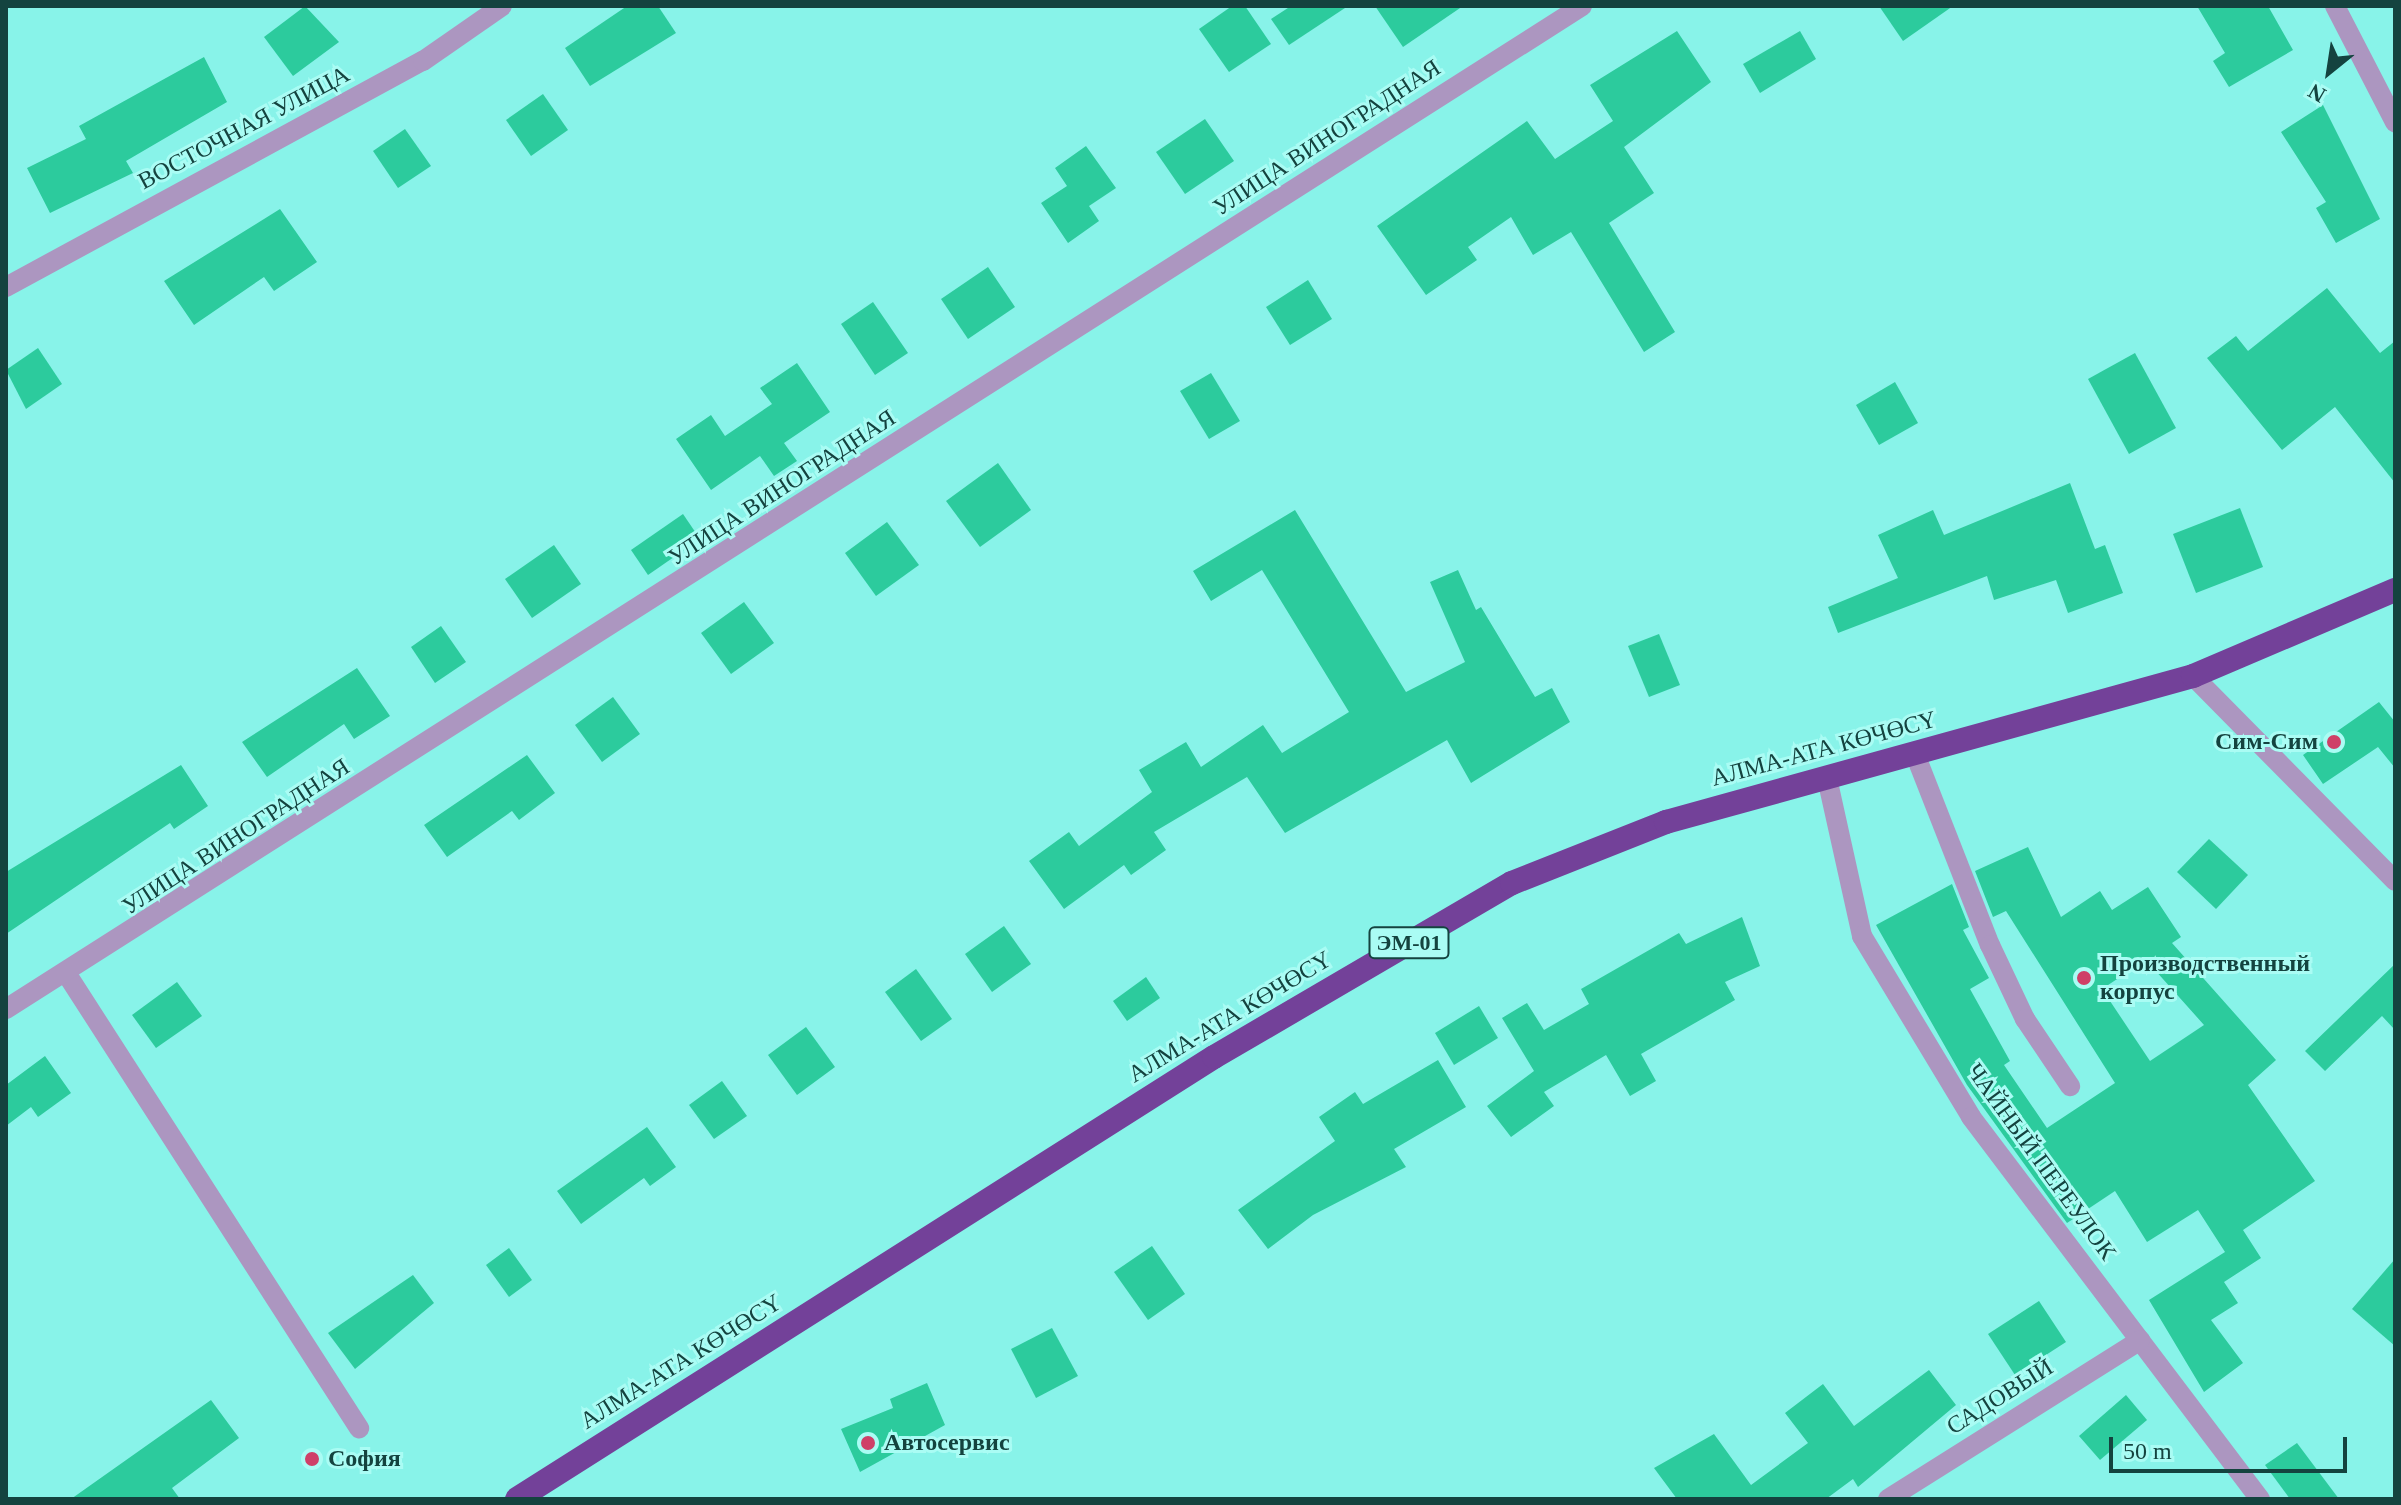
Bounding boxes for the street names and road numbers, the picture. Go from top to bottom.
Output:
street label: УЛИЦА ВИНОГРАДНАЯ [1208,54,1446,222]
street label: ВОСТОЧНАЯ УЛИЦА [133,60,355,196]
street label: УЛИЦА ВИНОГРАДНАЯ [663,404,901,572]
street label: АЛМА-АТА КӨЧӨСҮ [1708,705,1940,793]
street label: УЛИЦА ВИНОГРАДНАЯ [117,753,355,921]
road number: ЭМ-01 [1367,925,1451,961]
street label: АЛМА-АТА КӨЧӨСҮ [1123,945,1337,1089]
street label: ЧАЙНЫЙ ПЕРЕУЛОК [1960,1058,2122,1266]
street label: АЛМА-АТА КӨЧӨСҮ [575,1288,787,1436]
street label: САДОВЫЙ [1941,1353,2059,1441]

